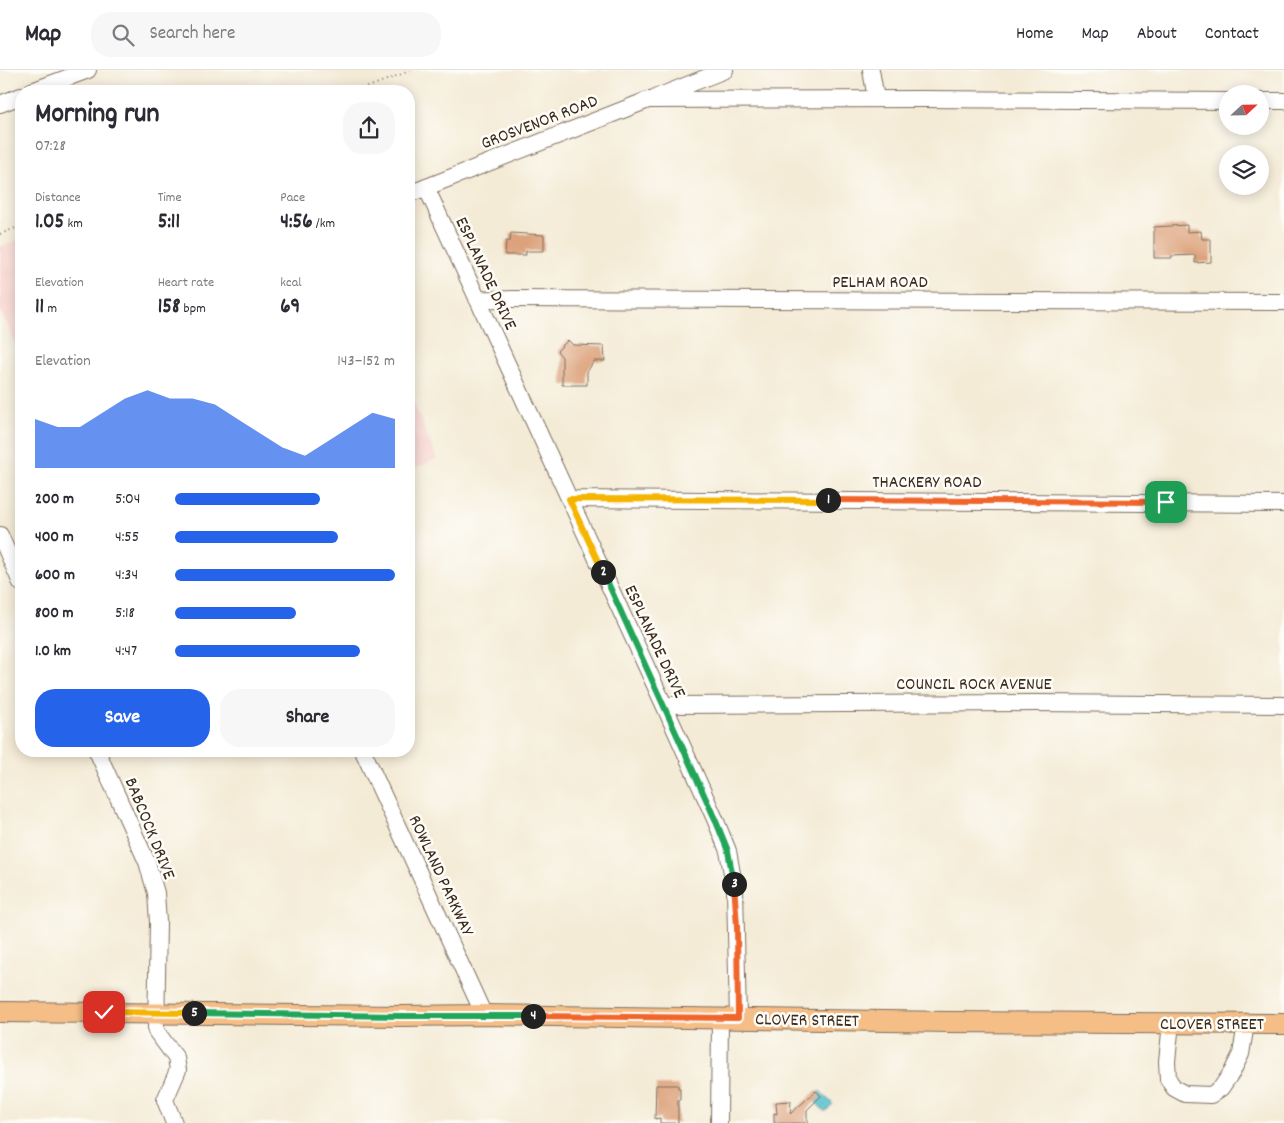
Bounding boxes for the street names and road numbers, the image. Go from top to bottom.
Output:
street label: GROSVENOR ROAD [478,90,602,157]
street label: ESPLANADE DRIVE [448,213,522,335]
street label: PELHAM ROAD [832,271,928,296]
street label: THACKERY ROAD [872,471,982,496]
street label: ESPLANADE DRIVE [617,581,691,703]
street label: COUNCIL ROCK AVENUE [896,673,1052,698]
street label: BABCOCK DRIVE [117,774,180,884]
street label: ROWLAND PARKWAY [401,812,479,942]
street label: CLOVER STREET [755,1008,859,1035]
street label: CLOVER STREET [1160,1013,1264,1038]

